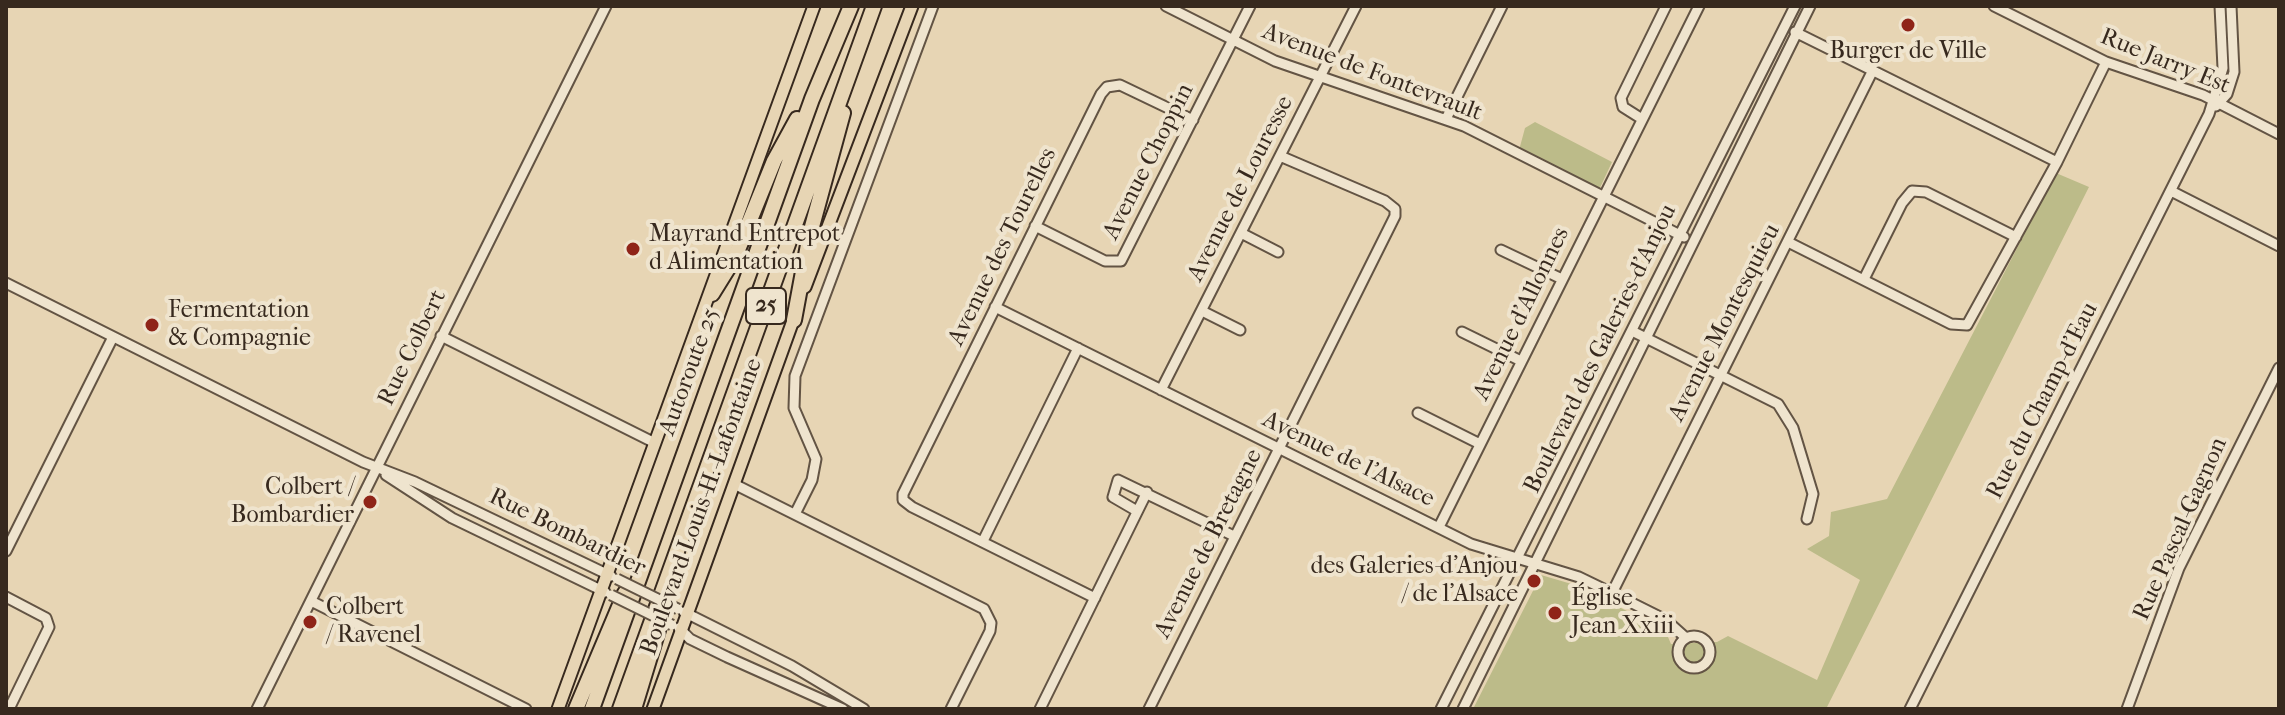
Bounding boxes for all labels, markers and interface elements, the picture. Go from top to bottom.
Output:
marker: Burger de Ville [1899,16,1917,34]
street label: Avenue de Fontevrault [1258,18,1486,128]
street label: Rue Jarry Est [2096,23,2234,101]
place label: Burger de Ville [1829,38,1987,66]
street label: Avenue Choppin [1097,79,1201,245]
street label: Avenue de Louresse [1182,91,1300,287]
street label: Avenue des Tourelles [943,143,1063,351]
street label: Boulevard des Galeries-d'Anjou [1518,200,1684,498]
street label: Avenue Montesquieu [1663,219,1787,427]
place label: Mayrand Entrepot d Alimentation [649,221,840,277]
street label: Avenue d'Allonnes [1468,223,1576,405]
marker: Mayrand Entrepot d Alimentation [624,240,642,258]
street label: Rue Colbert [373,285,453,411]
road number: 25 [746,288,786,324]
place label: Fermentation & Compagnie [168,297,311,353]
street label: Rue du Champ-d'Eau [1981,298,2105,504]
street label: Autoroute 25 [654,304,726,440]
marker: Fermentation & Compagnie [143,316,161,334]
street label: Boulevard Louis-H.-Lafontaine [635,355,769,659]
street label: Avenue de l'Alsace [1257,406,1439,514]
street label: Rue Pascal-Gagnon [2128,433,2234,625]
street label: Avenue de Bretagne [1149,445,1269,643]
place label: Colbert / Bombardier [231,474,354,530]
street label: Rue Bombardier [484,483,650,583]
marker: Colbert / Bombardier [361,493,379,511]
place label: des Galeries-d'Anjou / de l'Alsace [1310,553,1518,609]
marker: des Galeries-d'Anjou / de l'Alsace [1525,572,1543,590]
place label: Église Jean Xxiii [1571,585,1674,641]
place label: Colbert / Ravenel [326,594,421,650]
marker: Église Jean Xxiii [1546,604,1564,622]
marker: Colbert / Ravenel [301,613,319,631]

